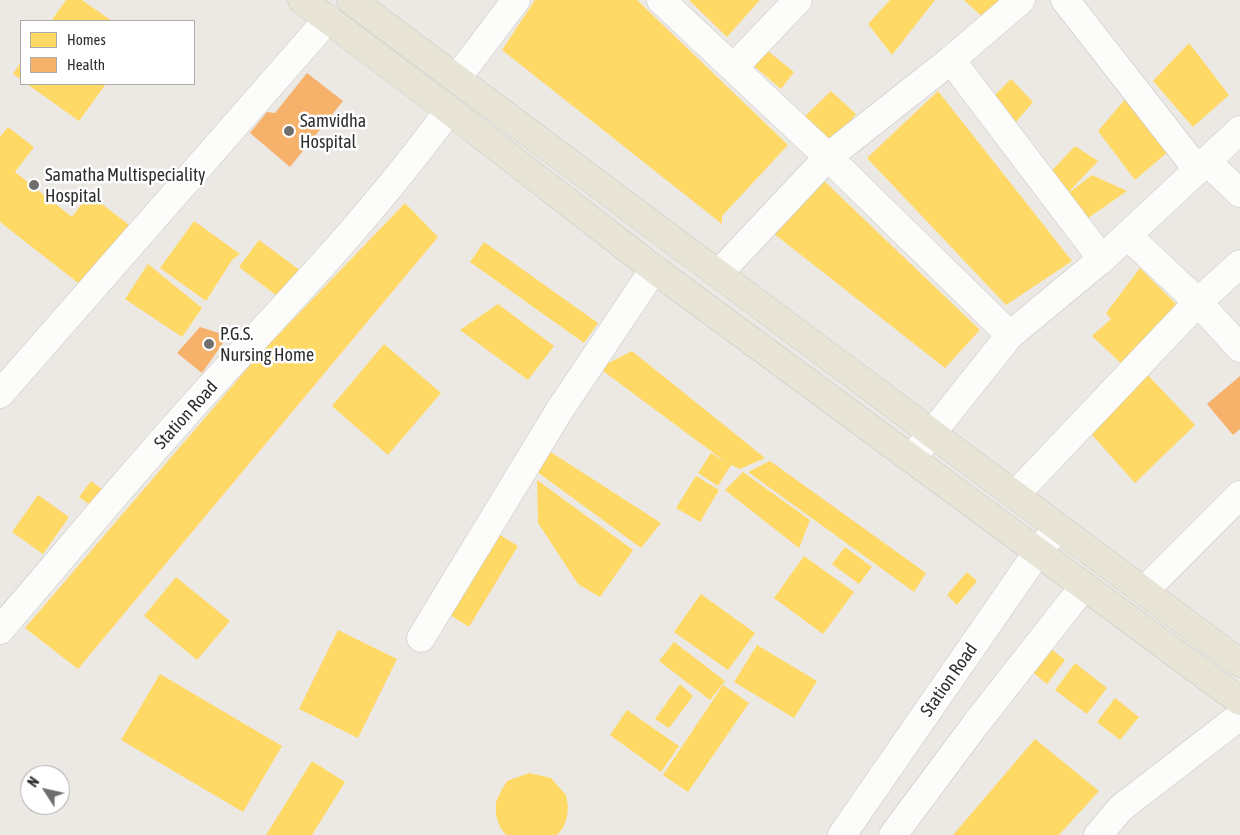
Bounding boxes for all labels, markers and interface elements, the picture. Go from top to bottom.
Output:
legend [20,20,195,85]
text: Homes [67,31,106,48]
text: Health [67,56,105,73]
place label: Samvidha Hospital [300,110,366,152]
marker: Samvidha Hospital [282,124,296,138]
place label: Samatha Multispeciality Hospital [45,164,206,206]
marker: Samatha Multispeciality Hospital [27,178,41,192]
place label: P.G.S. Nursing Home [220,323,314,366]
marker: P.G.S. Nursing Home [202,337,216,351]
street label: Station Road [150,376,222,454]
street label: Station Road [916,639,982,721]
north arrow [20,765,70,815]
text: N [25,774,42,790]

